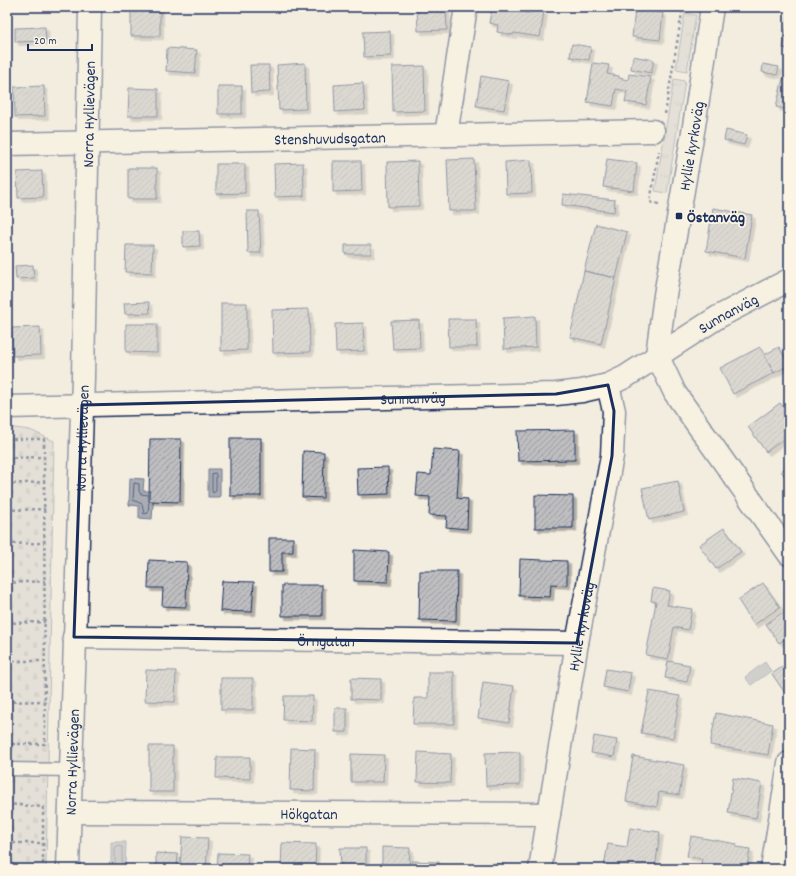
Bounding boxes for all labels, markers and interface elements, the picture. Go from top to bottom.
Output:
scale bar [28,26,92,52]
text: 20 m [34,33,57,50]
street label: Norra Hyllievägen [78,61,103,168]
street label: Hyllie kyrkoväg [674,100,712,193]
street label: Stenshuvudsgatan [274,127,386,153]
place label: Östanväg [687,207,745,230]
marker: Östanväg [674,211,684,221]
street label: Sunnanväg [694,289,763,341]
street label: Norra Hyllievägen [71,385,97,492]
street label: Sunnanväg [380,388,446,412]
street label: Hyllie kyrkoväg [564,580,602,673]
street label: Örngatan [297,631,355,654]
street label: Norra Hyllievägen [61,709,87,816]
street label: Hökgatan [280,804,338,827]

